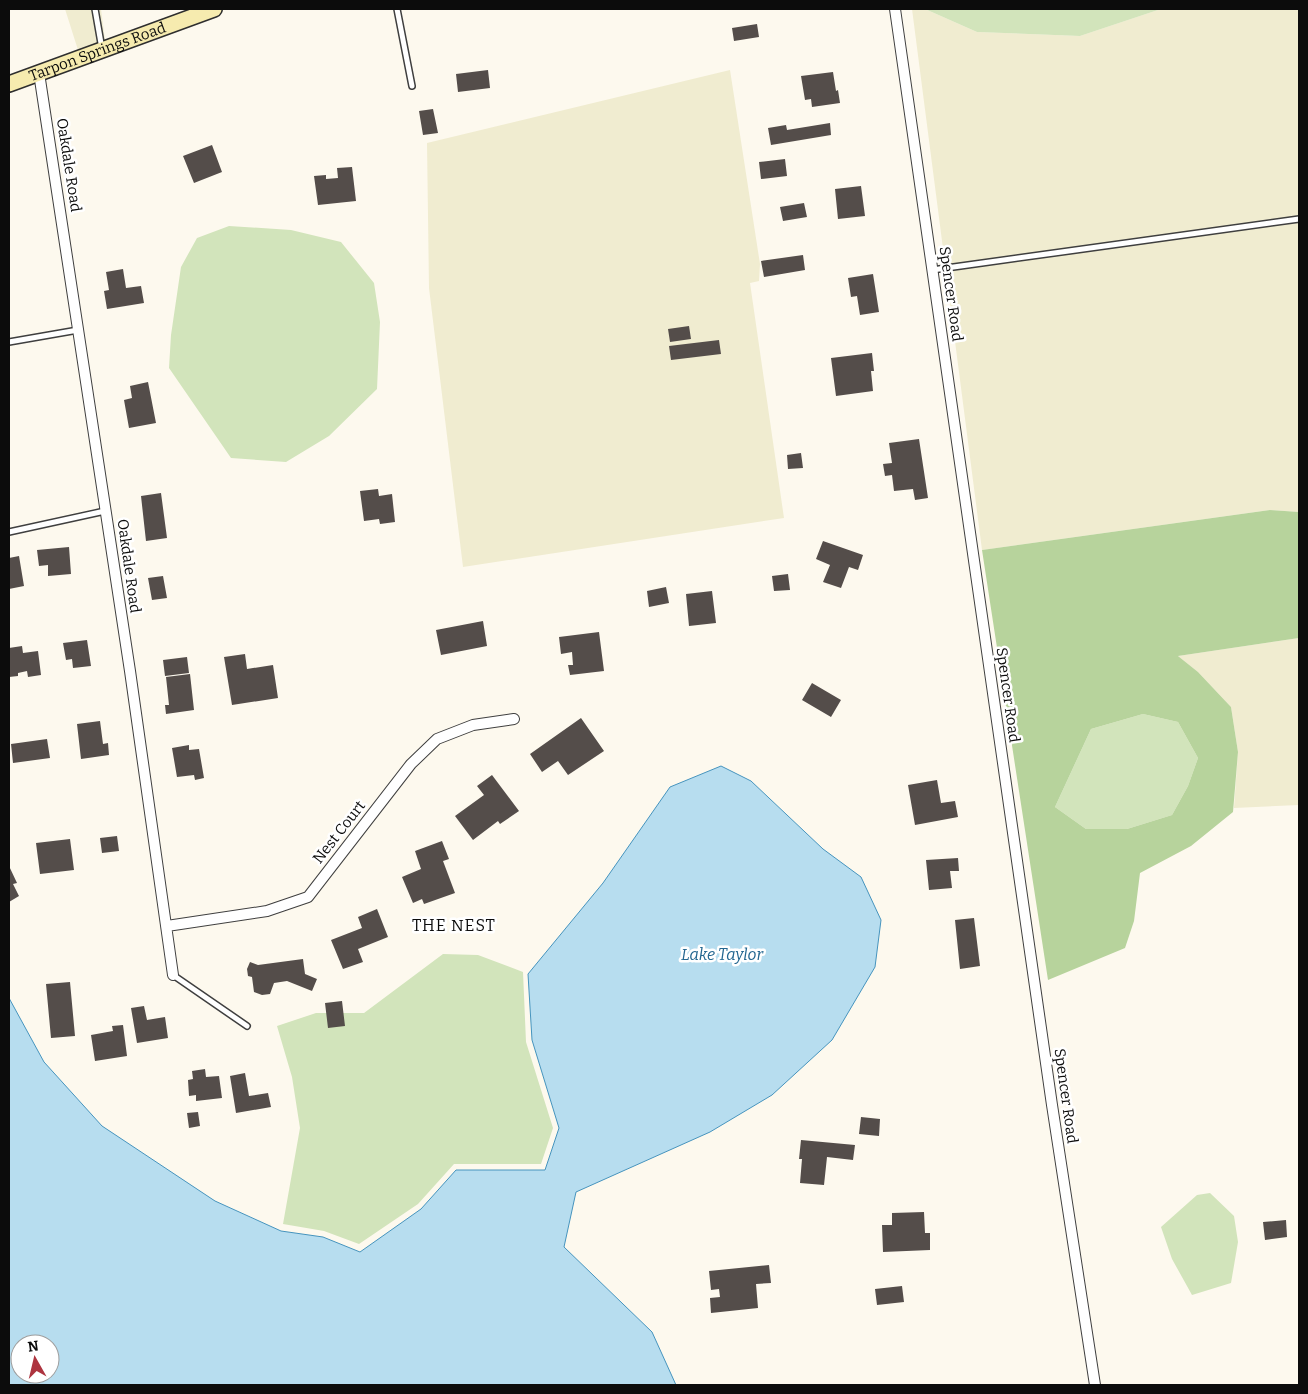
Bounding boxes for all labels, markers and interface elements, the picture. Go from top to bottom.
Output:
street label: Tarpon Springs Road [26,18,168,85]
street label: Oakdale Road [53,117,85,213]
street label: Spencer Road [935,245,967,343]
street label: Oakdale Road [113,518,145,614]
street label: Spencer Road [992,646,1024,744]
street label: Nest Court [309,797,369,867]
district label: THE NEST [412,916,496,935]
water label: Lake Taylor [681,945,764,964]
street label: Spencer Road [1050,1047,1082,1145]
north arrow [10,1334,60,1384]
text: N [27,1337,40,1356]

